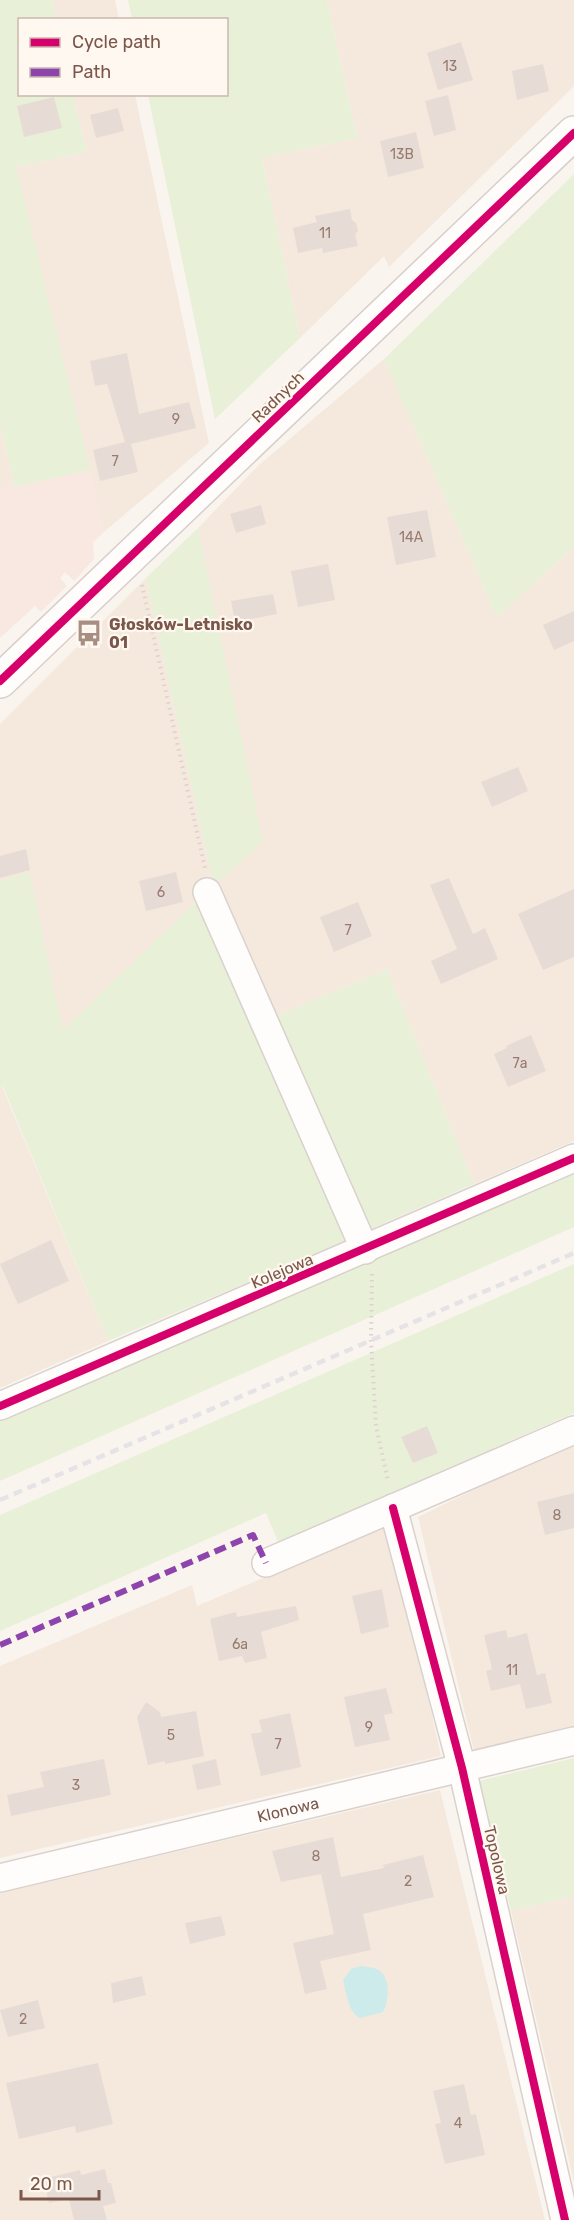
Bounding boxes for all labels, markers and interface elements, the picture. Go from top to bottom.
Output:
legend [18,18,228,96]
text: Cycle path [72,31,161,53]
house number: 13 [443,58,457,75]
text: Path [72,61,111,83]
house number: 13B [390,146,414,163]
house number: 11 [319,225,331,242]
street label: Radnych [248,367,308,427]
house number: 9 [172,411,180,428]
house number: 7 [111,453,119,470]
house number: 14A [399,529,424,546]
place label: Głosków-Letnisko 01 [109,615,253,652]
bus stop icon: Głosków-Letnisko 01 [74,618,104,648]
house number: 6 [157,884,165,901]
house number: 7 [344,922,352,939]
house number: 7a [513,1055,527,1072]
street label: Kolejowa [248,1249,316,1293]
house number: 8 [553,1507,562,1524]
house number: 6a [232,1636,248,1653]
house number: 11 [506,1662,518,1679]
house number: 9 [365,1719,373,1736]
house number: 5 [167,1727,175,1744]
house number: 7 [274,1736,282,1753]
house number: 3 [72,1777,80,1794]
street label: Klonowa [255,1793,321,1826]
street label: Topolowa [480,1824,514,1896]
house number: 8 [312,1848,321,1865]
house number: 2 [404,1873,412,1890]
house number: 2 [19,2011,27,2028]
house number: 4 [454,2115,463,2132]
scale bar [21,2163,99,2201]
text: 20 m [30,2173,72,2195]

